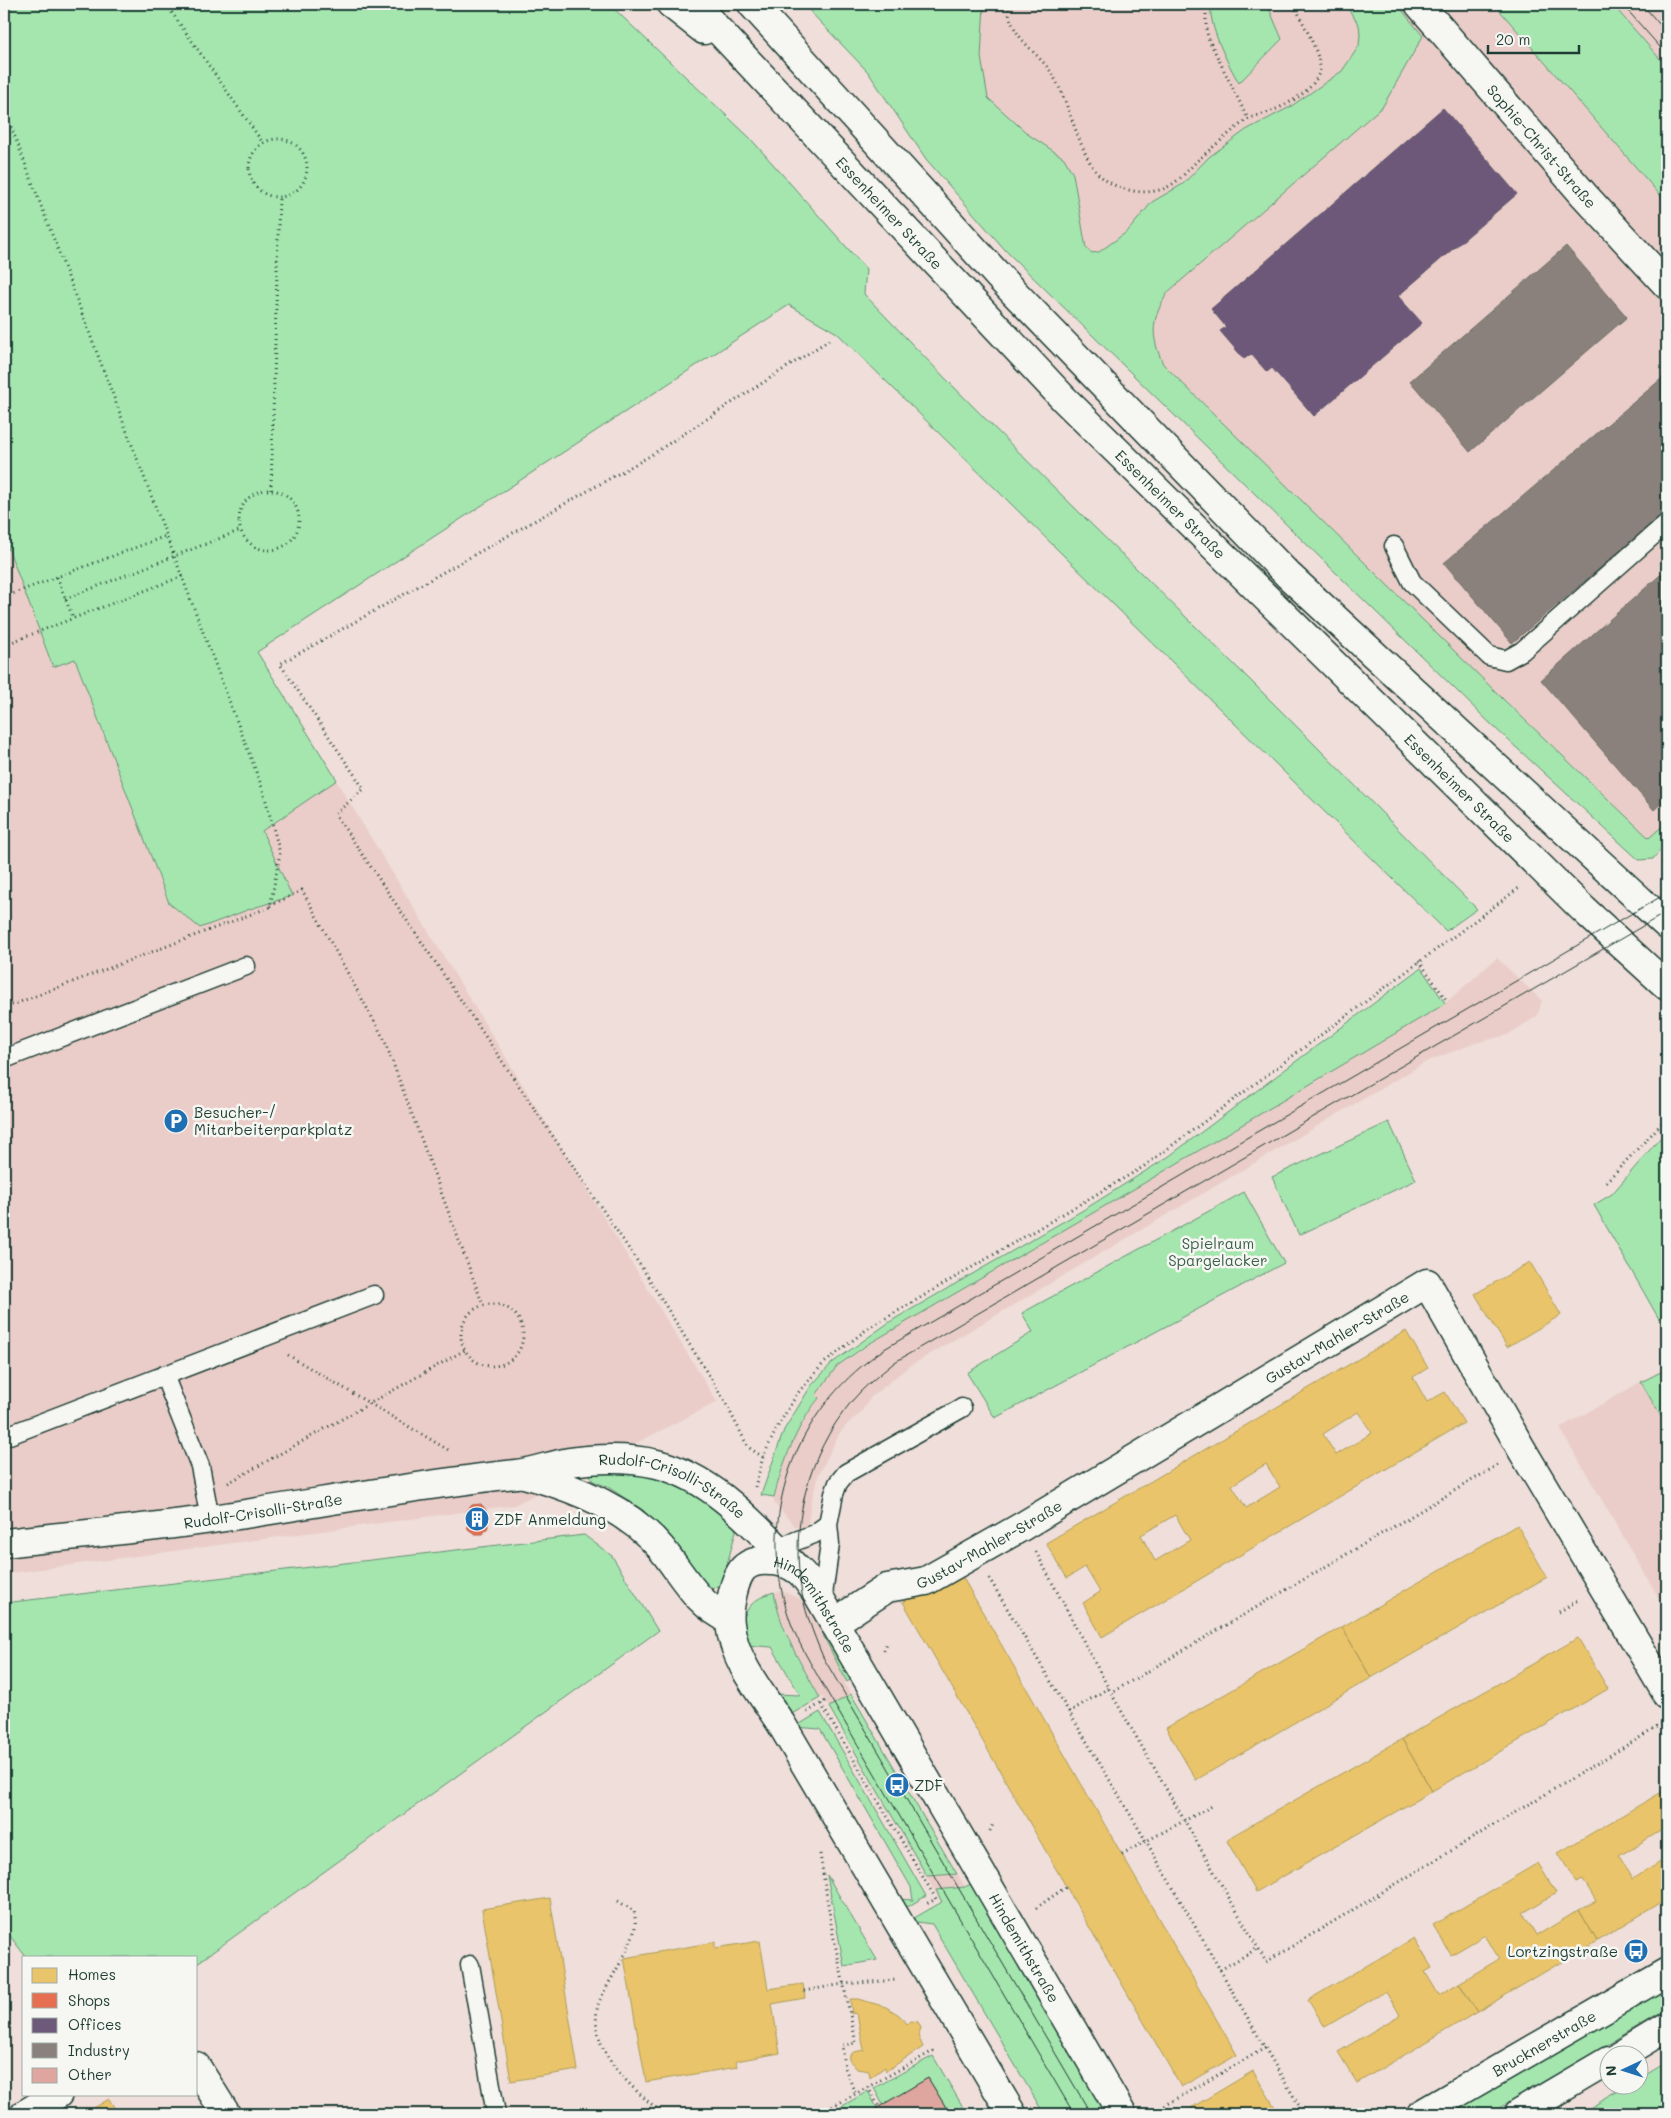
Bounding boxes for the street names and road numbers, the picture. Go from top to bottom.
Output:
street label: Sophie-Christ-Straße [1483,80,1601,212]
street label: Essenheimer Straße [832,152,947,273]
street label: Essenheimer Straße [1111,445,1230,563]
street label: Essenheimer Straße [1400,729,1519,847]
street label: Gustav-Mahler-Straße [1261,1286,1413,1388]
street label: Rudolf-Crisolli-Straße [598,1449,750,1523]
street label: Rudolf-Crisolli-Straße [182,1489,344,1533]
street label: Gustav-Mahler-Straße [915,1495,1065,1592]
street label: Hindemithstraße [772,1551,860,1657]
street label: Hindemithstraße [985,1889,1064,2006]
street label: Brucknerstraße [1488,2005,1599,2081]

